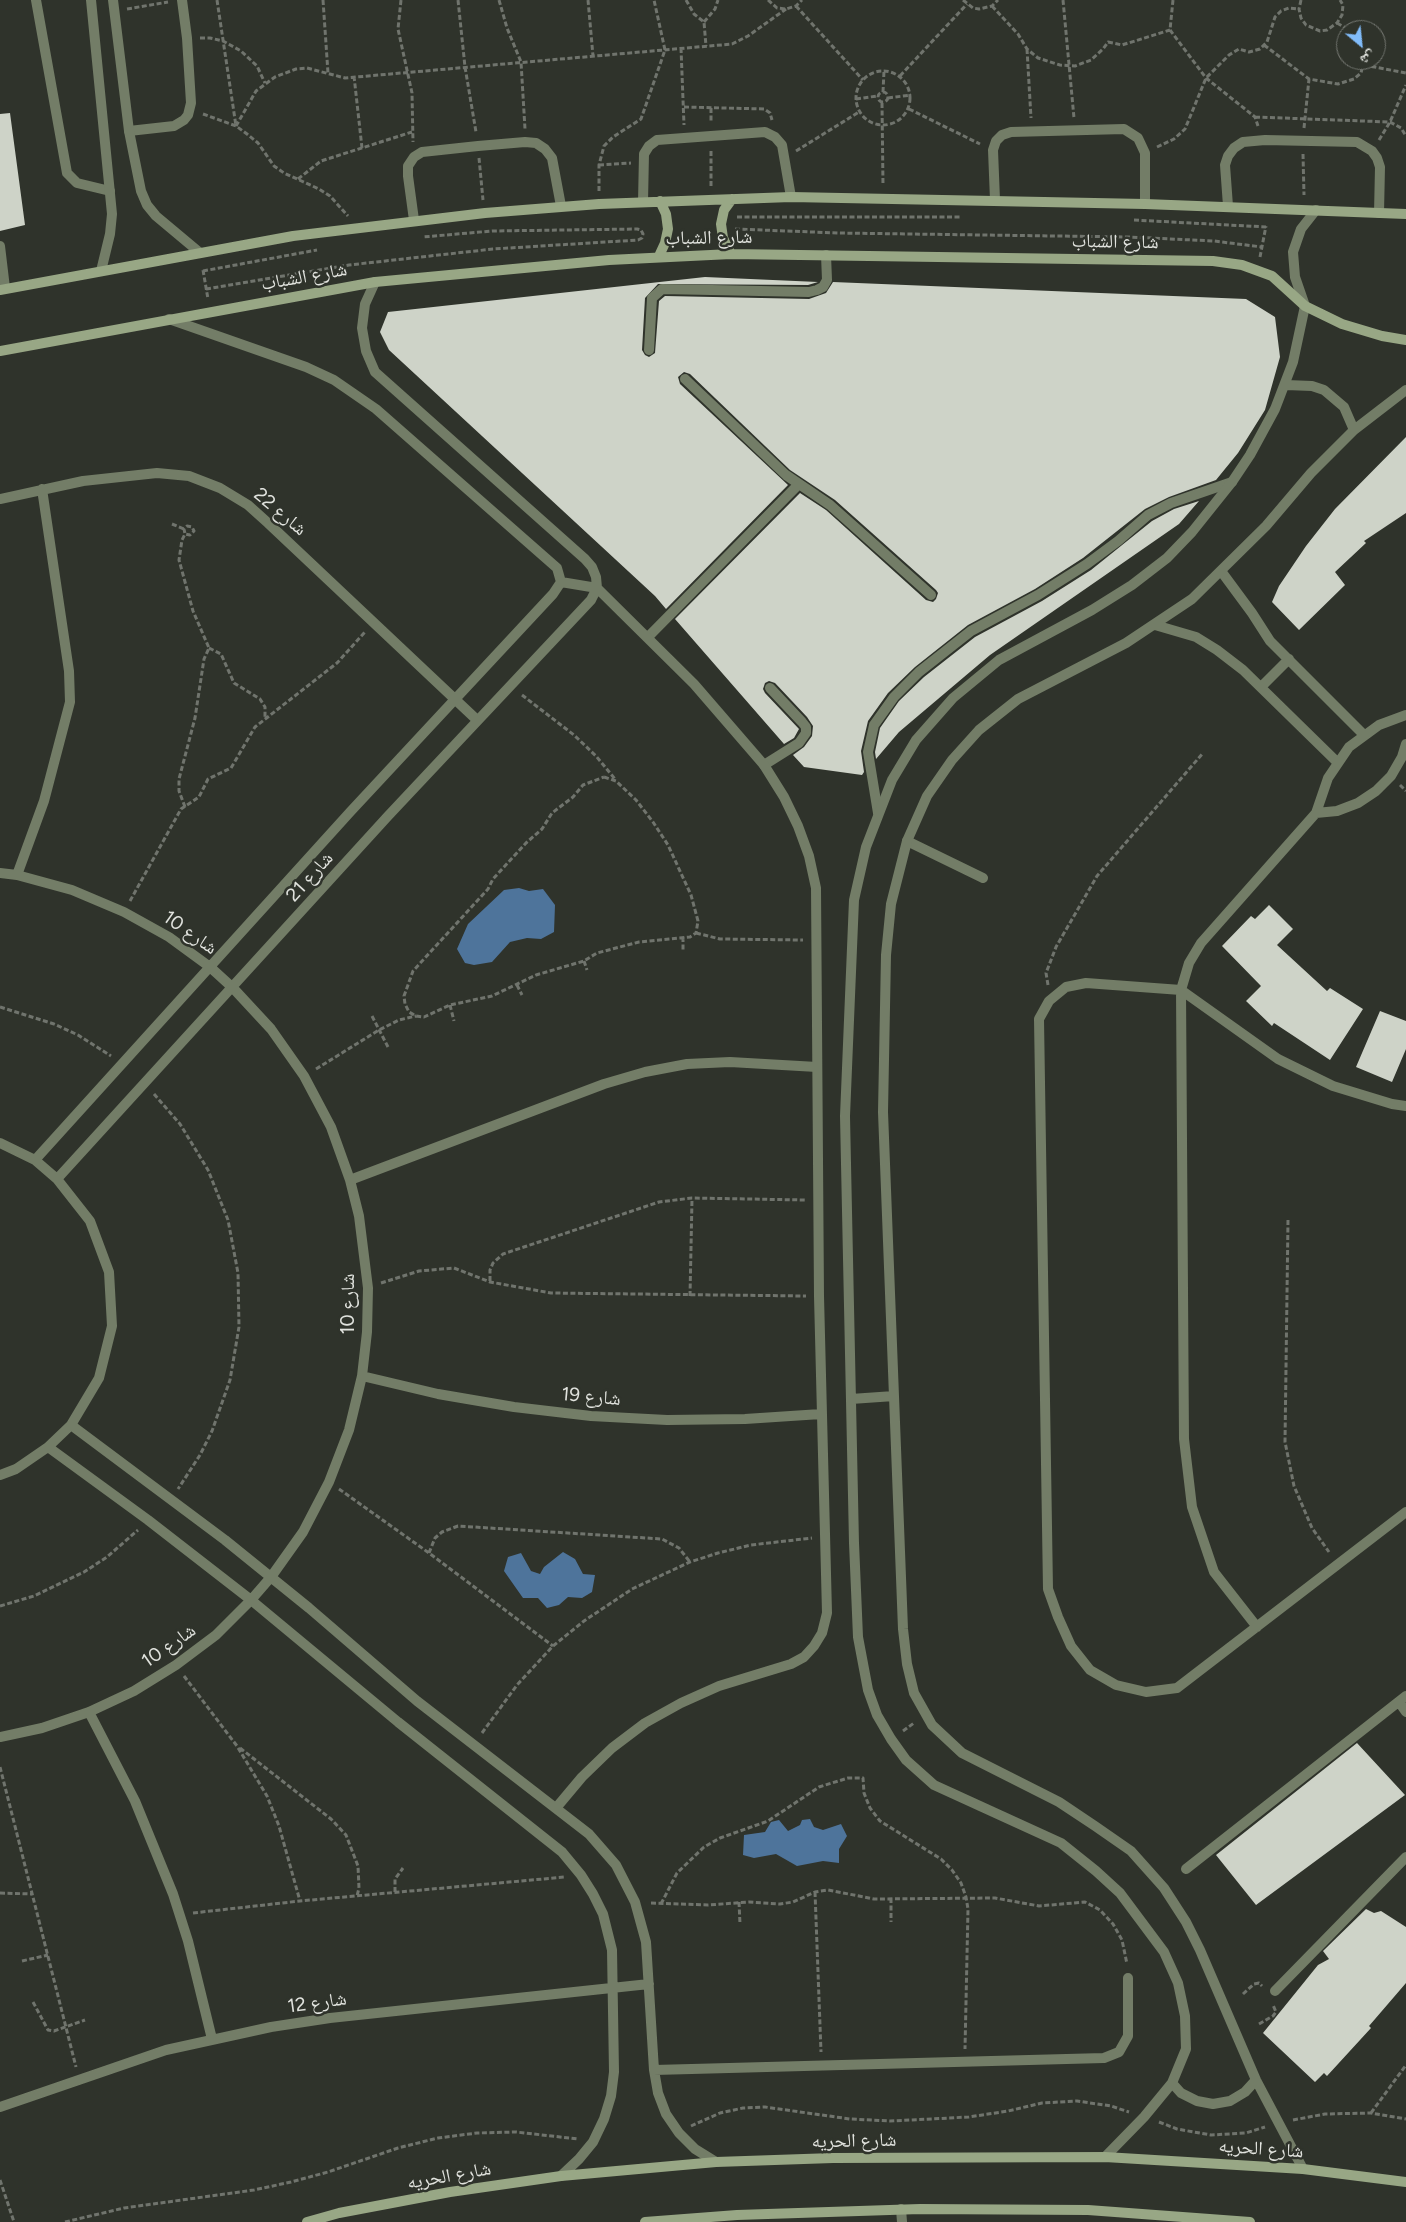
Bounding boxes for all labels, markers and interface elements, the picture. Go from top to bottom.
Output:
north arrow [1336,20,1386,70]
text: ش [1357,47,1378,69]
street label: شارع الشباب [665,226,753,250]
street label: شارع الشباب [1071,230,1159,254]
street label: شارع الشباب [259,258,349,296]
street label: شارع 22 [249,483,311,541]
street label: شارع 21 [282,847,338,907]
street label: شارع 10 [159,906,221,960]
street label: شارع 10 [337,1274,359,1334]
street label: شارع 19 [560,1383,622,1411]
street label: شارع 10 [138,1619,200,1673]
street label: شارع 12 [286,1988,348,2018]
street label: شارع الحريه [811,2129,897,2153]
street label: شارع الحريه [1218,2135,1304,2163]
street label: شارع الحريه [405,2157,493,2195]

